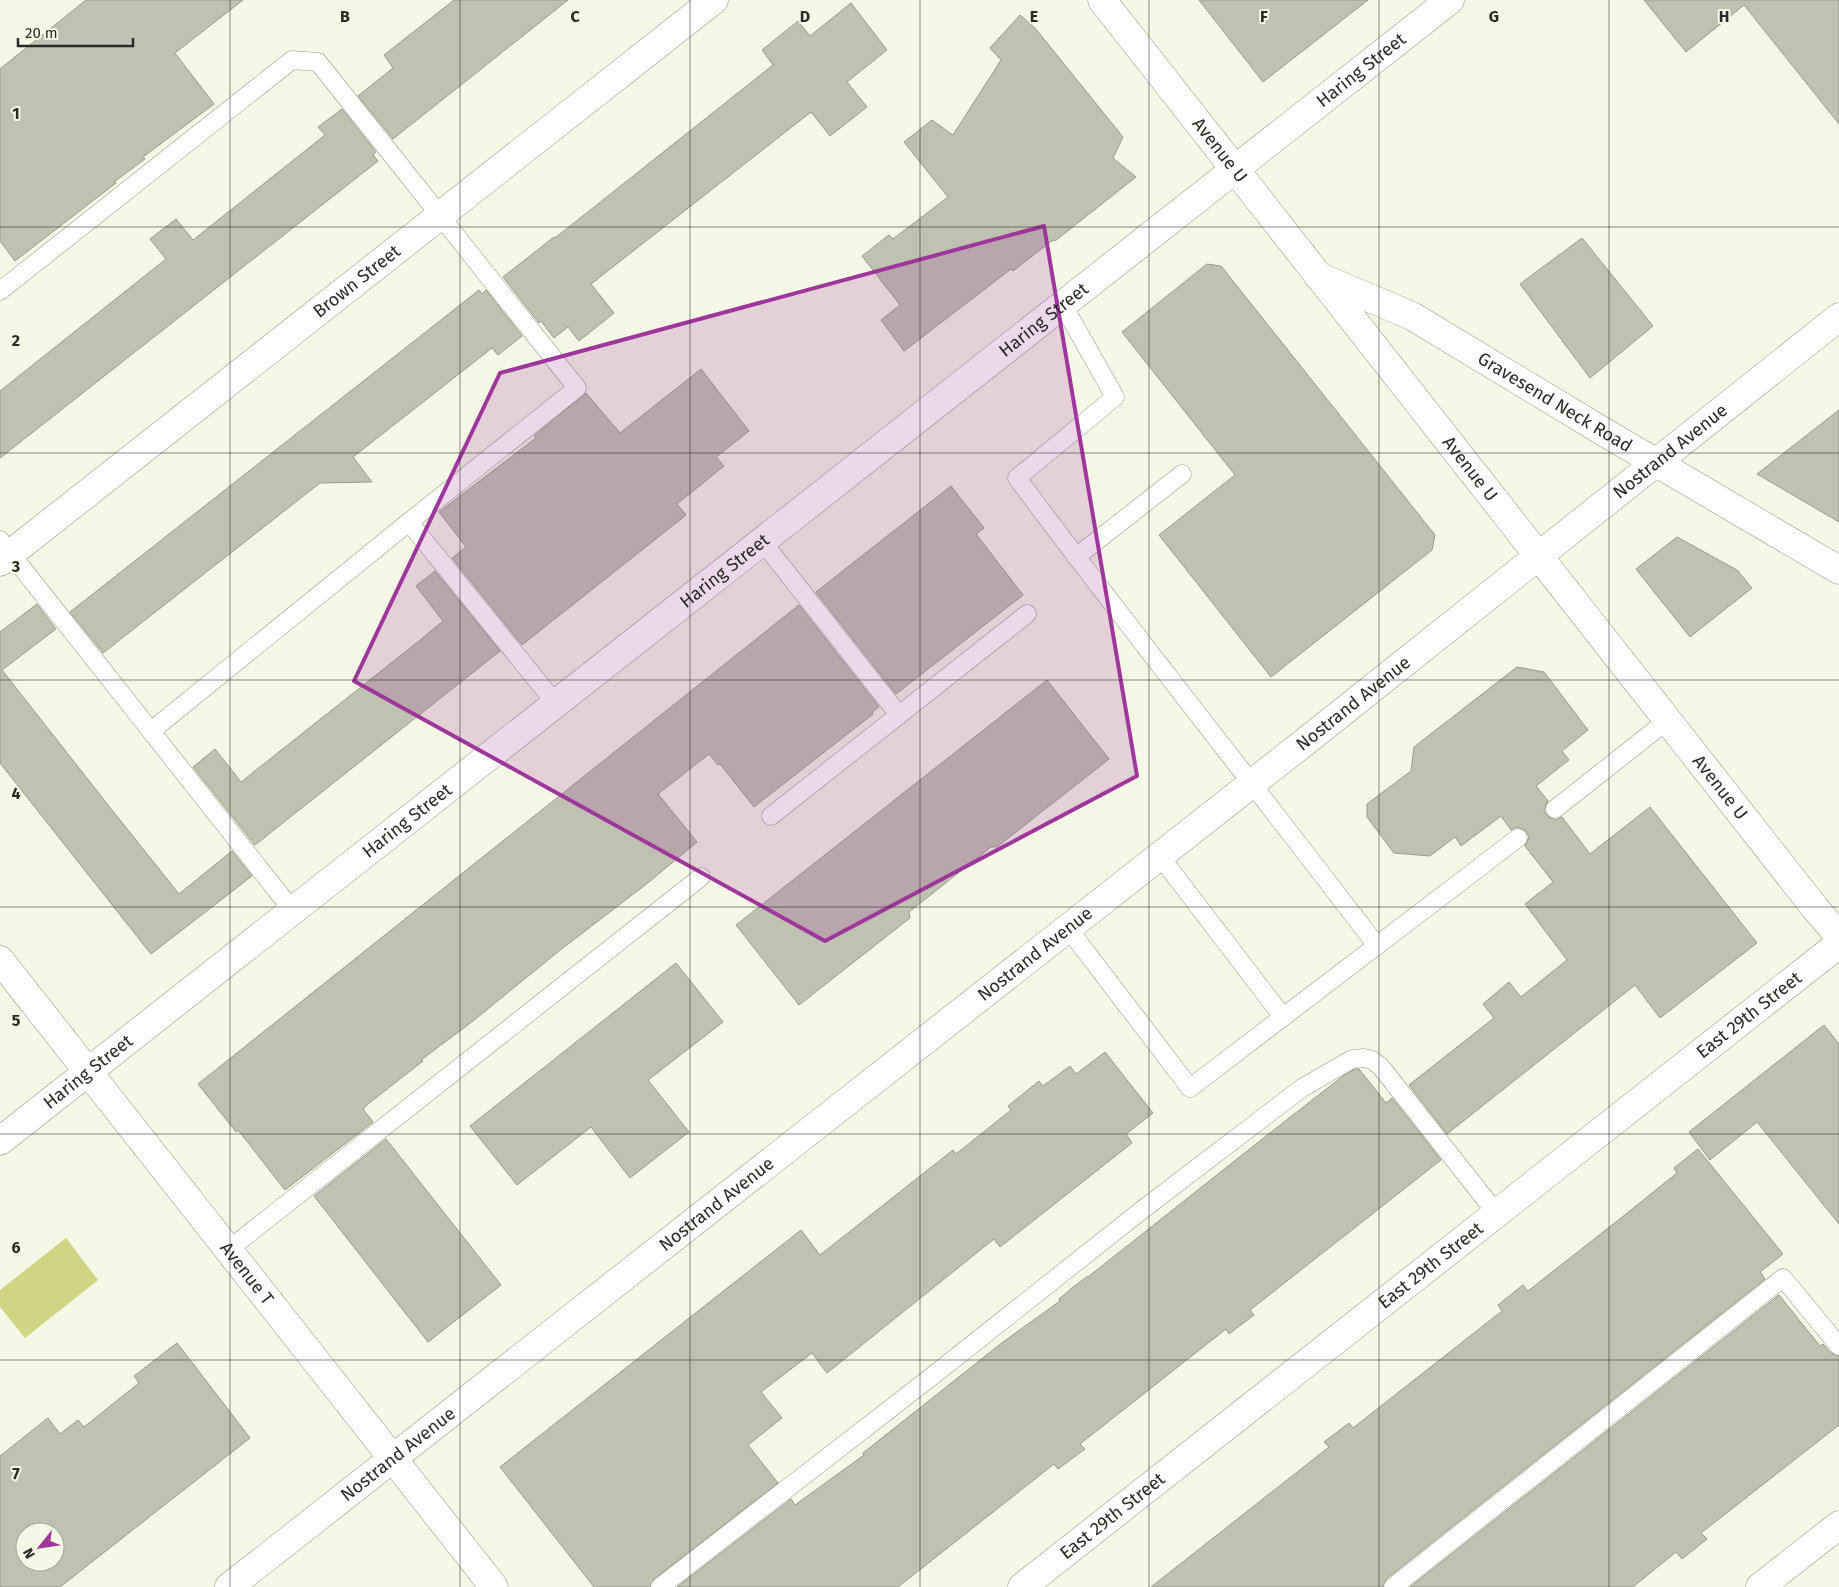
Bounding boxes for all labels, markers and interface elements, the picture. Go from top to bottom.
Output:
text: B [340,7,350,26]
text: C [570,7,580,26]
text: D [800,7,810,26]
text: E [1030,7,1038,26]
text: F [1260,7,1268,26]
text: G [1489,7,1499,26]
text: H [1719,7,1729,26]
scale bar [18,15,132,47]
text: 20 m [25,24,58,42]
street label: Haring Street [1312,28,1411,112]
text: 1 [12,104,20,123]
street label: Avenue U [1188,113,1252,187]
street label: Brown Street [309,240,405,322]
street label: Haring Street [995,278,1093,362]
text: 2 [12,331,20,350]
street label: Gravesend Neck Road [1474,347,1636,457]
street label: Nostrand Avenue [1609,399,1732,503]
street label: Avenue U [1438,432,1502,506]
street label: Haring Street [675,529,774,613]
text: 3 [11,557,20,576]
street label: Nostrand Avenue [1292,651,1415,755]
street label: Avenue U [1688,750,1752,824]
street label: Haring Street [358,778,457,863]
text: 4 [11,784,21,803]
street label: Nostrand Avenue [973,902,1097,1006]
street label: East 29th Street [1692,967,1806,1063]
text: 5 [12,1011,21,1030]
street label: Haring Street [39,1029,138,1114]
street label: Nostrand Avenue [655,1152,778,1256]
street label: East 29th Street [1374,1217,1488,1314]
text: 6 [11,1238,21,1257]
street label: Avenue T [215,1238,279,1310]
street label: Nostrand Avenue [336,1402,460,1506]
text: 7 [12,1464,20,1483]
street label: East 29th Street [1055,1467,1170,1564]
north arrow [15,1522,65,1572]
text: N [19,1545,39,1562]

